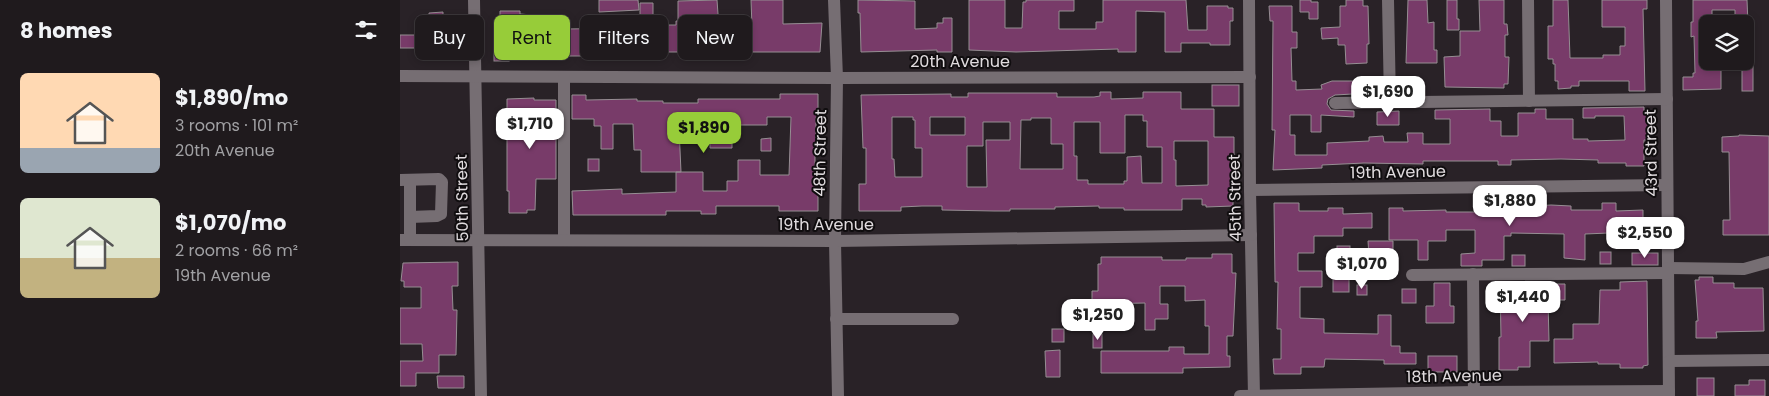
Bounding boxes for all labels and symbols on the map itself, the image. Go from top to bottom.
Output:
street label: 20th Avenue [910,50,1010,73]
pin: $1,690 [1347,76,1429,118]
pin: $1,710 [489,108,571,150]
street label: 48th Street [808,109,832,197]
street label: 43rd Street [1639,109,1663,197]
pin: $1,890 [663,112,745,154]
street label: 50th Street [450,154,474,242]
street label: 45th Street [1223,154,1247,242]
street label: 19th Avenue [1350,160,1446,184]
pin: $1,880 [1469,184,1551,227]
street label: 19th Avenue [778,213,874,236]
pin: $2,550 [1604,216,1686,259]
pin: $1,070 [1321,248,1403,290]
pin: $1,440 [1482,280,1564,323]
pin: $1,250 [1057,298,1139,341]
street label: 18th Avenue [1406,364,1502,388]

